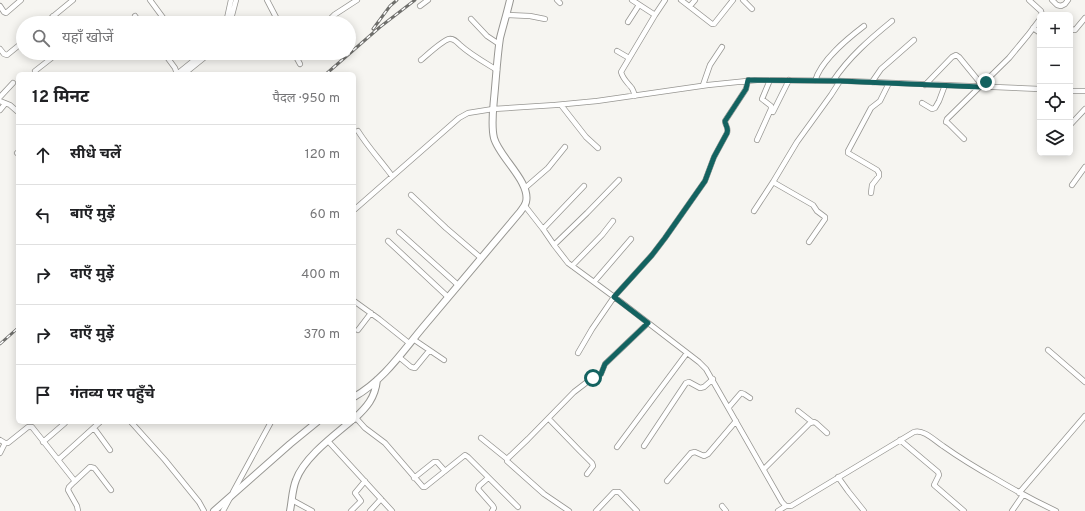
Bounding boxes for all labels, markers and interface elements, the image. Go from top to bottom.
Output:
map controls [1037,12,1073,156]
button: + [1037,12,1073,48]
search box [16,16,356,60]
icon: search [30,27,52,49]
text: यहाँ खोजें [62,29,113,48]
button: − [1037,48,1073,84]
route end [977,73,995,91]
button: locate [1037,84,1073,120]
text: 12 मिनट [32,87,89,109]
text: पैदल · 950 m [273,91,340,107]
button: layers [1037,120,1073,156]
icon: ahead [32,144,54,166]
text: सीधे चलें [70,145,121,164]
text: 120 m [305,147,340,163]
icon: left [32,204,54,226]
text: बाएँ मुड़ें [70,205,115,224]
text: 60 m [310,207,340,223]
icon: right [32,264,54,286]
text: दाएँ मुड़ें [70,265,114,284]
text: 400 m [301,267,340,283]
icon: right [32,324,54,346]
text: दाएँ मुड़ें [70,325,114,344]
text: 370 m [303,327,340,343]
route start [584,369,602,387]
icon: arrive [32,384,54,406]
text: गंतव्य पर पहुँचे [70,385,155,404]

